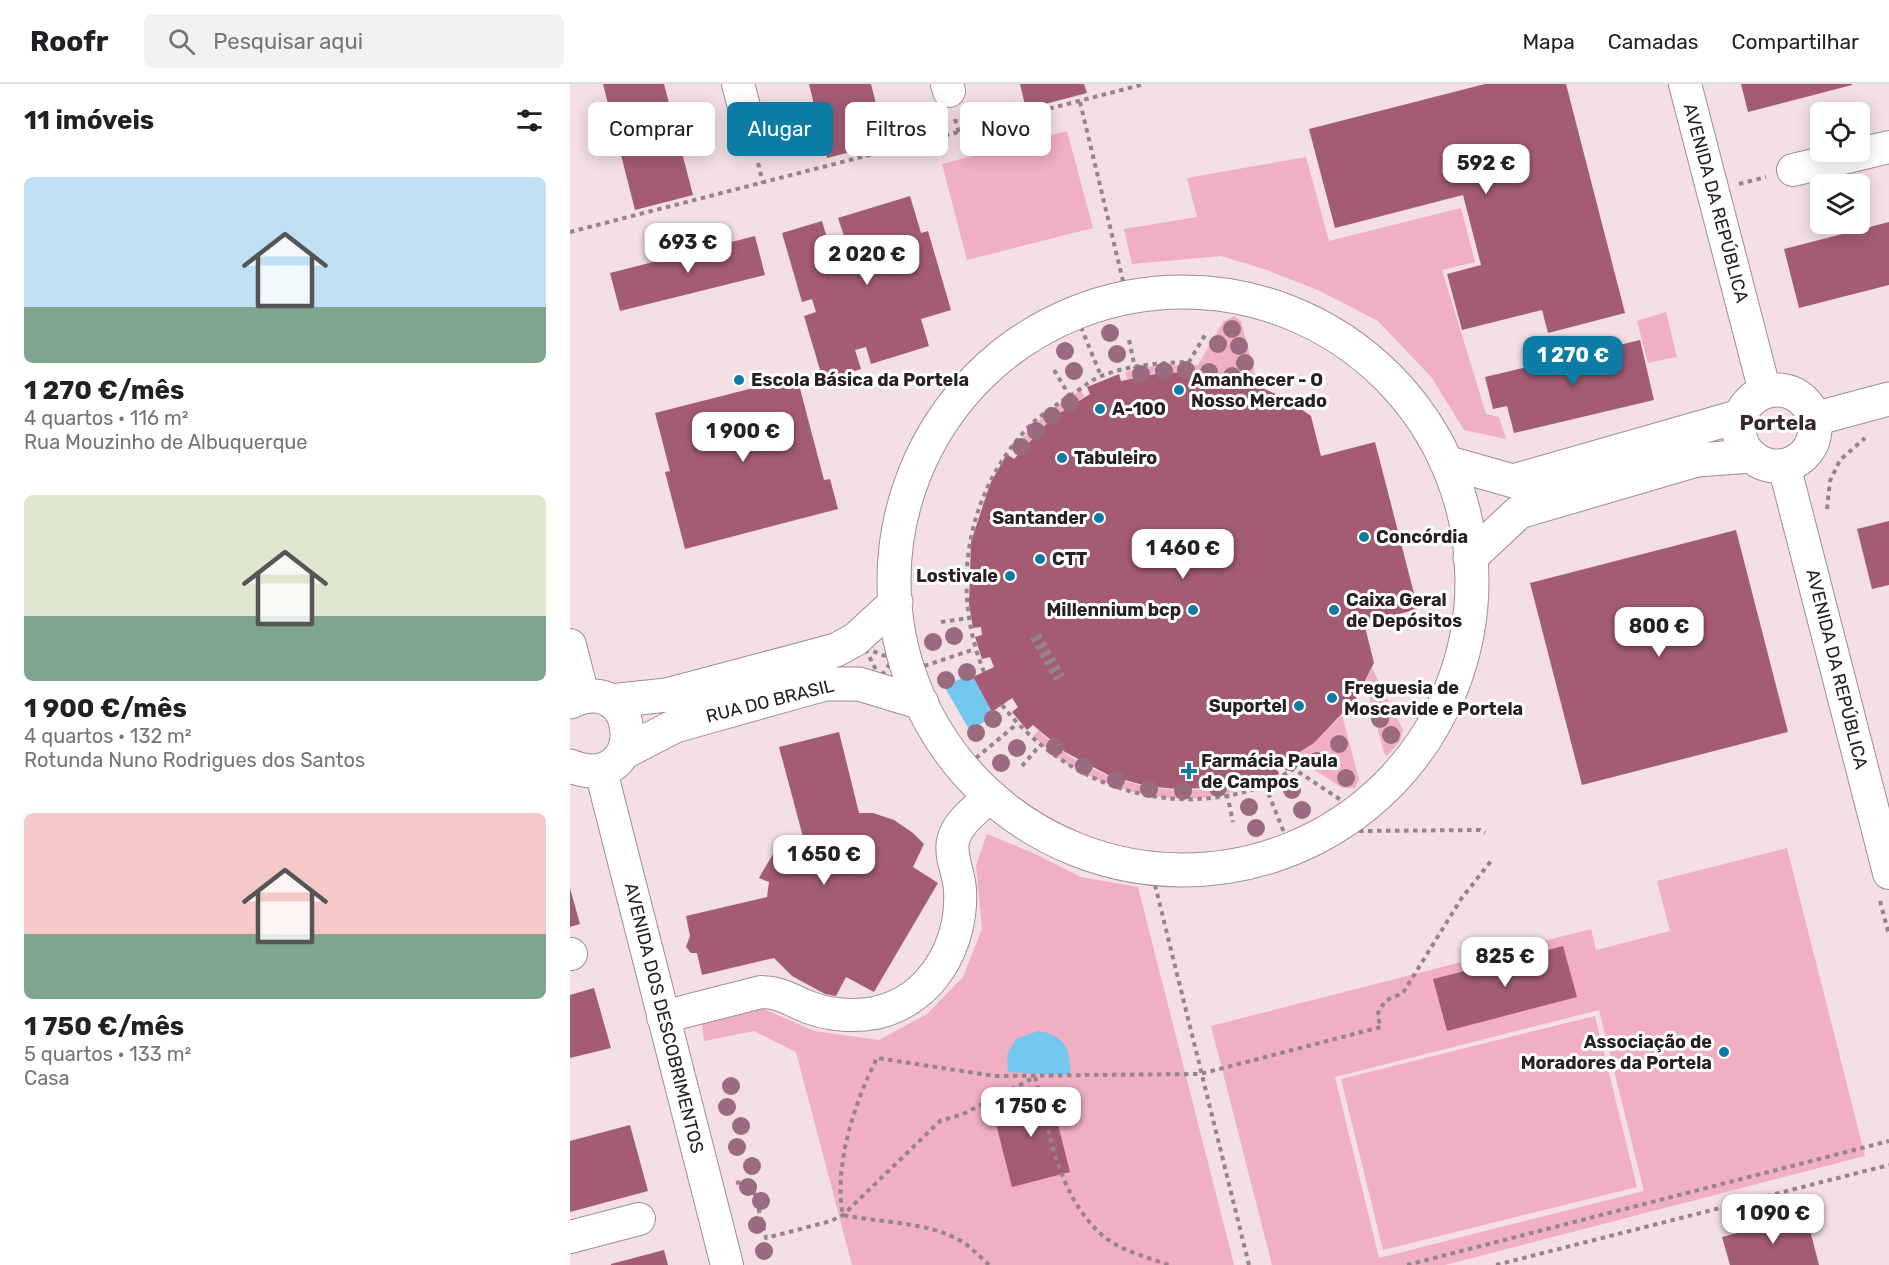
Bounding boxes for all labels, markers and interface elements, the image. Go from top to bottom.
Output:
search box [144,14,564,68]
text: Roofr [30,25,108,58]
icon: search [165,25,198,58]
text: Pesquisar aqui [213,28,363,55]
text: Mapa [1522,29,1575,54]
text: Camadas [1608,29,1698,54]
text: Compartilhar [1731,29,1859,54]
street label: AVENIDA DA REPÚBLICA [1679,101,1753,305]
chip: Comprar [588,102,715,156]
chip: Alugar [727,102,833,156]
chip: Filtros [845,102,948,156]
chip: Novo [960,102,1051,156]
map controls [1810,102,1870,234]
button: locate [1810,102,1870,162]
icon: filters [513,104,546,137]
text: 11 imóveis [24,105,154,136]
pin: 592 € [1444,144,1528,195]
text: 592 € [1457,151,1515,175]
button: layers [1810,174,1870,234]
icon: home [231,216,339,324]
pin: 693 € [646,223,730,274]
text: 693 € [659,230,717,254]
pin: 2 020 € [812,235,922,286]
text: 2 020 € [828,242,906,266]
pin: 1 270 € [1518,336,1628,387]
text: 1 270 € [1537,343,1609,367]
place label: Escola Básica da Portela [751,369,969,391]
place label: Amanhecer - O Nosso Mercado [1191,369,1327,412]
marker: Escola Básica da Portela [732,373,746,387]
text: 1 270 €/mês [24,375,184,406]
marker: Amanhecer - O Nosso Mercado [1172,383,1186,397]
place label: A-100 [1112,398,1166,420]
marker: A-100 [1093,402,1107,416]
text: 4 quartos · 116 m² [24,406,189,430]
district label: Portela [1739,410,1817,435]
pin: 1 900 € [688,412,798,463]
text: 1 900 € [706,419,780,443]
text: Rua Mouzinho de Albuquerque [24,430,308,454]
place label: Tabuleiro [1074,447,1157,469]
marker: Tabuleiro [1055,451,1069,465]
place label: Santander [992,507,1087,529]
marker: Santander [1092,511,1106,525]
place label: Concórdia [1376,526,1468,548]
pin: 1 460 € [1128,529,1238,580]
marker: Concórdia [1357,530,1371,544]
icon: home [231,534,339,642]
text: 1 460 € [1146,536,1220,560]
place label: CTT [1052,548,1087,570]
marker: CTT [1033,552,1047,566]
place label: Lostivale [916,565,998,587]
street label: AVENIDA DA REPÚBLICA [1801,567,1873,771]
marker: Lostivale [1003,569,1017,583]
place label: Caixa Geral de Depósitos [1346,589,1462,632]
place label: Millennium bcp [1046,599,1181,621]
marker: Millennium bcp [1186,603,1200,617]
marker: Caixa Geral de Depósitos [1327,603,1341,617]
pin: 800 € [1617,607,1701,658]
text: 800 € [1629,614,1689,638]
street label: RUA DO BRASIL [704,674,836,728]
place label: Freguesia de Moscavide e Portela [1344,677,1523,720]
marker: Freguesia de Moscavide e Portela [1325,691,1339,705]
text: 1 900 €/mês [24,693,187,724]
place label: Suportel [1209,695,1287,717]
marker: Suportel [1292,699,1306,713]
text: 4 quartos · 132 m² [24,724,192,748]
text: Rotunda Nuno Rodrigues dos Santos [24,748,365,772]
place label: Farmácia Paula de Campos [1201,750,1338,793]
marker: Farmácia Paula de Campos [1182,764,1196,778]
pin: 1 650 € [769,835,879,886]
text: 1 650 € [787,842,861,866]
icon: home [231,852,339,960]
street label: AVENIDA DOS DESCOBRIMENTOS [620,880,708,1156]
pin: 825 € [1463,937,1547,988]
text: 825 € [1475,944,1535,968]
text: 1 750 €/mês [24,1011,184,1042]
place label: Associação de Moradores da Portela [1521,1031,1712,1074]
text: 5 quartos · 133 m² [24,1042,191,1066]
marker: Associação de Moradores da Portela [1717,1045,1731,1059]
text: Casa [24,1066,70,1090]
pin: 1 750 € [976,1087,1086,1138]
text: 1 750 € [995,1094,1067,1118]
pin: 1 090 € [1718,1194,1828,1245]
text: 1 090 € [1736,1201,1810,1225]

